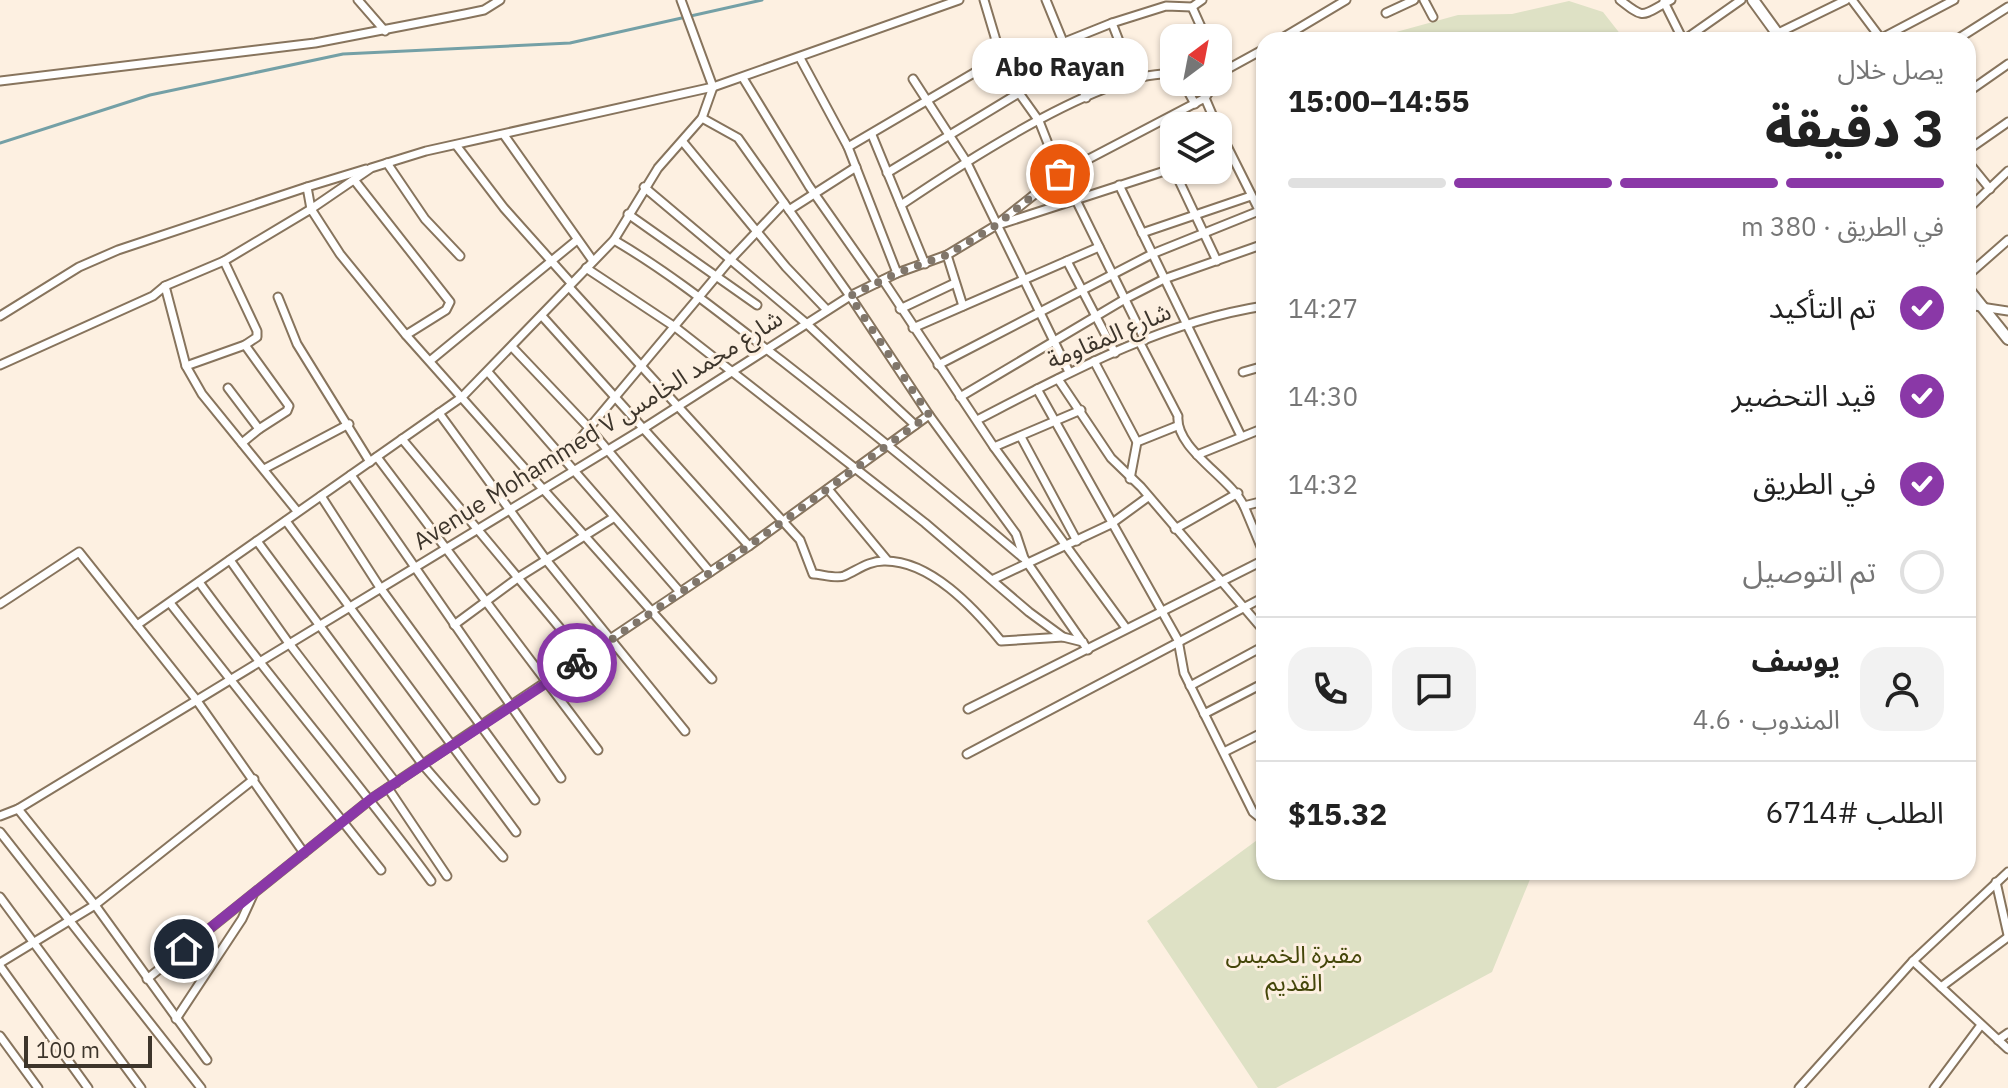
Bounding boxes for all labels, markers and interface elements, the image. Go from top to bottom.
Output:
north arrow [1160,24,1232,96]
map controls [1160,24,1232,184]
callout: Abo Rayan [972,38,1148,94]
text: Abo Rayan [995,49,1125,83]
text: يصل خلال [1837,52,1944,86]
text: 14:55–15:00 [1288,81,1469,120]
text: 3 دقيقة [1765,94,1944,161]
button: layers [1160,112,1232,184]
pin [1026,140,1094,208]
icon: bag [1038,152,1082,196]
text: في الطريق · 380 m [1741,209,1944,243]
icon: check [1900,286,1944,330]
text: تم التأكيد [1769,287,1876,326]
text: 14:27 [1288,291,1358,325]
street label: شارع المقاومة [1042,295,1176,377]
street label: Avenue Mohammed V شارع محمد الخامس [407,302,789,558]
icon: check [1900,374,1944,418]
text: قيد التحضير [1732,375,1876,414]
text: 14:30 [1288,379,1358,413]
icon: check [1900,462,1944,506]
text: في الطريق [1753,463,1876,502]
text: 14:32 [1288,467,1358,501]
text: تم التوصيل [1743,551,1876,590]
courier [537,623,617,703]
text: يوسف [1752,640,1840,679]
icon: bike [555,641,599,685]
button: phone [1288,647,1372,731]
button: chat [1392,647,1476,731]
button: person [1860,647,1944,731]
text: المندوب · 4.6 [1693,702,1840,736]
text: الطلب #6714 [1766,792,1944,831]
text: $15.32 [1288,794,1387,833]
pin [150,915,218,983]
icon: home [162,927,206,971]
park label: مقبرة الخميس القديم [1225,938,1363,1000]
scale bar [24,1032,152,1068]
text: 100 m [36,1035,100,1064]

